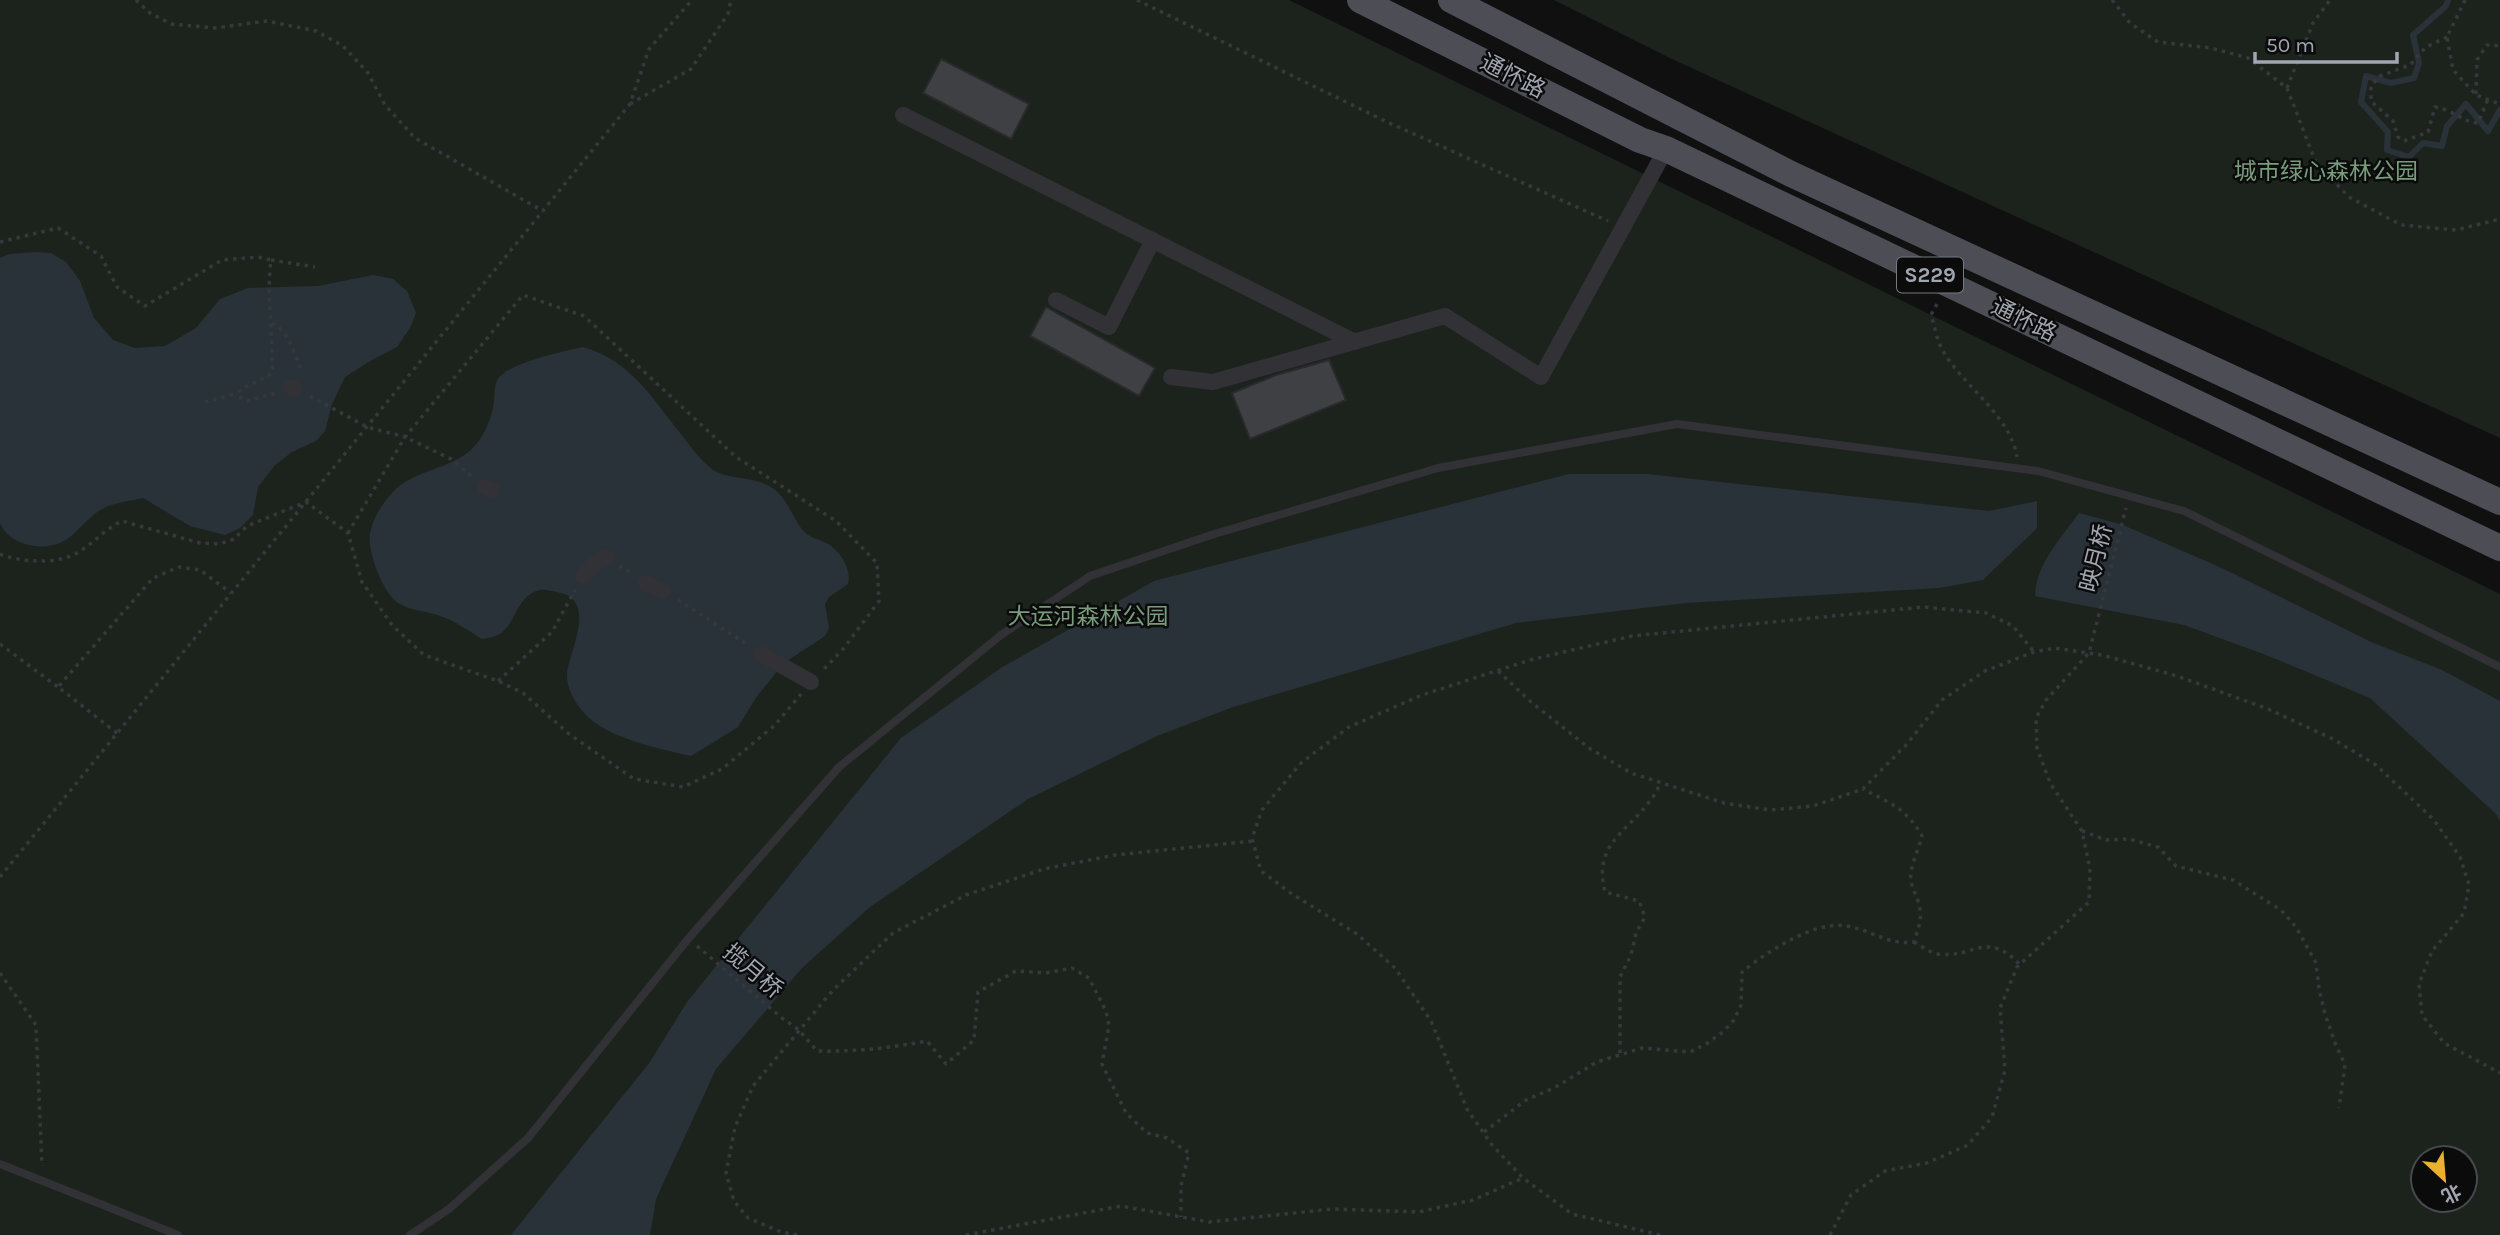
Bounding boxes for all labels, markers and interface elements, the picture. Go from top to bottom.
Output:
scale bar [2255,21,2397,65]
text: 50 m [2266,33,2315,57]
street label: 通怀路 [1476,48,1550,104]
park label: 城市绿心森林公园 [2234,158,2418,185]
road number: S229 [1897,258,1963,292]
street label: 通怀路 [1987,293,2061,347]
street label: 映月桥 [2075,521,2117,595]
park label: 大运河森林公园 [1008,603,1169,630]
street label: 揽月桥 [718,938,788,1004]
north arrow [2409,1144,2479,1214]
text: 北 [2438,1179,2464,1207]

